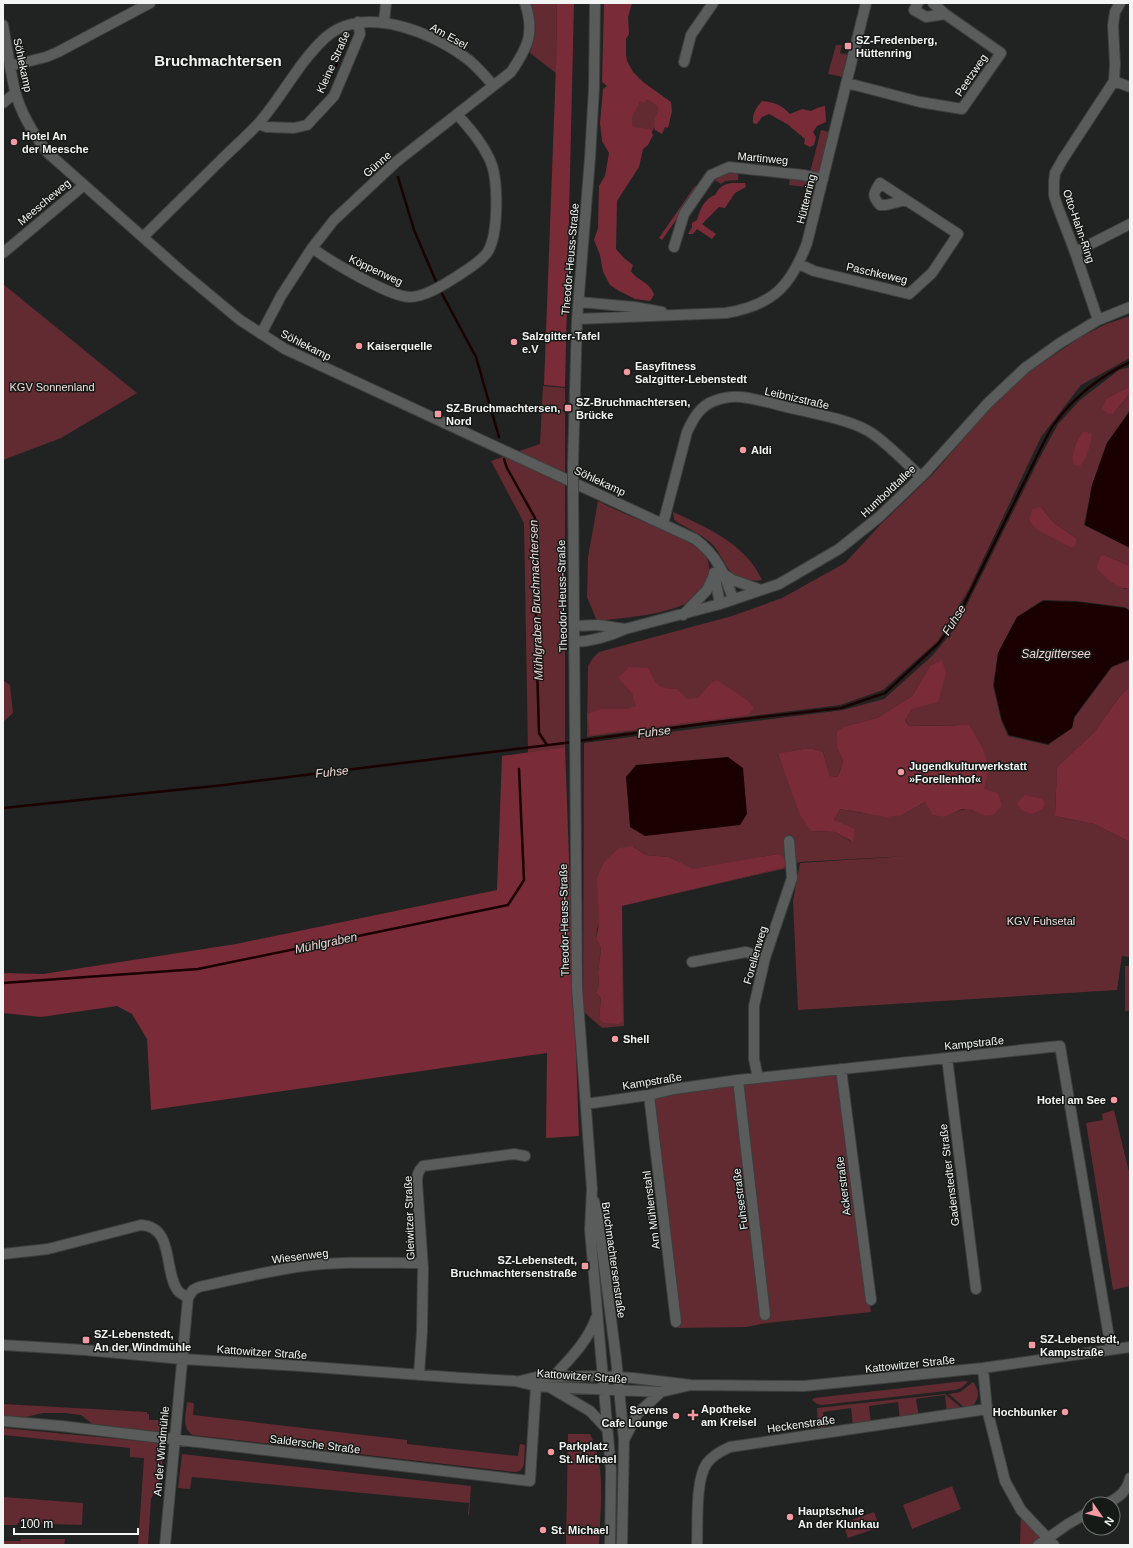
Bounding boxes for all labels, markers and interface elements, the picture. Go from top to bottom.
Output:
street label: Am Esel [428,21,470,51]
street label: Kleine Straße [314,29,352,95]
place label: SZ-Fredenberg, Hüttenring [856,34,937,59]
street label: Söhlekamp [11,37,35,93]
marker: SZ-Fredenberg, Hüttenring [843,41,853,51]
district label: Bruchmachtersen [154,52,282,69]
street label: Peetzweg [953,52,989,98]
place label: Hotel An der Meesche [22,130,89,155]
marker: Hotel An der Meesche [9,137,19,147]
street label: Günne [361,149,393,179]
street label: Martinweg [737,150,789,166]
street label: Hüttenring [794,173,818,225]
street label: Meescheweg [15,177,73,227]
street label: Otto-Hahn-Ring [1061,188,1097,264]
street label: Theodor-Heuss-Straße [559,202,581,316]
street label: Köppenweg [347,252,405,288]
street label: Paschkeweg [845,260,909,286]
street label: Söhlekamp [279,327,333,363]
place label: Salzgitter-Tafel e.V [522,330,600,355]
marker: Salzgitter-Tafel e.V [509,337,519,347]
place label: Kaiserquelle [367,340,432,352]
marker: Kaiserquelle [354,341,364,351]
place label: Easyfitness Salzgitter-Lebenstedt [635,360,747,385]
marker: Easyfitness Salzgitter-Lebenstedt [622,367,632,377]
park label: KGV Sonnenland [9,381,95,393]
street label: Leibnizstraße [763,385,831,411]
place label: SZ-Bruchmachtersen, Brücke [576,396,690,421]
place label: SZ-Bruchmachtersen, Nord [446,402,560,427]
marker: SZ-Bruchmachtersen, Brücke [563,403,573,413]
marker: SZ-Bruchmachtersen, Nord [433,409,443,419]
place label: Aldi [751,444,772,456]
marker: Aldi [738,445,748,455]
street label: Humboldtallee [858,463,918,519]
street label: Söhlekamp [573,464,627,498]
water label: Mühlgraben Bruchmachtersen [526,519,546,681]
street label: Theodor-Heuss-Straße [555,540,569,652]
water label: Fuhse [939,602,969,638]
water label: Salzgittersee [1021,647,1091,661]
water label: Fuhse [637,723,672,741]
place label: Jugendkulturwerkstatt »Forellenhof« [909,760,1027,785]
water label: Fuhse [315,763,350,781]
marker: Jugendkulturwerkstatt »Forellenhof« [896,767,906,777]
street label: Theodor-Heuss-Straße [557,864,571,976]
park label: KGV Fuhsetal [1007,915,1075,927]
street label: Forellenweg [741,925,769,985]
water label: Mühlgraben [294,929,359,956]
place label: Shell [623,1033,649,1045]
marker: Shell [610,1034,620,1044]
street label: Kampstraße [944,1034,1004,1052]
street label: Kampstraße [621,1070,683,1092]
place label: Hotel am See [1037,1094,1106,1106]
marker: Hotel am See [1109,1095,1119,1105]
street label: Gadenstedter Straße [937,1123,961,1227]
street label: Ackerstraße [833,1156,853,1216]
street label: Fuhsestraße [730,1168,750,1230]
street label: Am Mühlenstahl [640,1170,662,1250]
street label: Gleiwitzer Straße [402,1176,416,1260]
street label: Bruchmachtersenstraße [600,1201,628,1319]
street label: Wiesenweg [271,1247,329,1265]
place label: SZ-Lebenstedt, Bruchmachtersenstraße [450,1254,577,1279]
marker: SZ-Lebenstedt, Bruchmachtersenstraße [580,1261,590,1271]
place label: SZ-Lebenstedt, An der Windmühle [94,1328,191,1353]
place label: SZ-Lebenstedt, Kampstraße [1040,1333,1119,1358]
marker: SZ-Lebenstedt, An der Windmühle [81,1335,91,1345]
marker: SZ-Lebenstedt, Kampstraße [1027,1340,1037,1350]
street label: Kattowitzer Straße [216,1343,308,1361]
street label: Kattowitzer Straße [864,1353,956,1375]
street label: Kattowitzer Straße [536,1367,628,1385]
place label: Apotheke am Kreisel [701,1403,757,1428]
place label: Sevens Cafe Lounge [601,1404,668,1429]
street label: An der Windmühle [151,1405,171,1497]
place label: Hochbunker [993,1406,1058,1418]
marker: Hochbunker [1060,1407,1070,1417]
marker: Apotheke am Kreisel [688,1410,698,1420]
marker: Sevens Cafe Lounge [671,1411,681,1421]
street label: Heckenstraße [766,1413,836,1435]
street label: Saldersche Straße [269,1432,361,1456]
place label: Parkplatz St. Michael [559,1440,616,1465]
marker: Parkplatz St. Michael [546,1447,556,1457]
north arrow [1081,1496,1121,1536]
place label: Hauptschule An der Klunkau [798,1505,879,1530]
scale bar [14,1510,138,1536]
marker: Hauptschule An der Klunkau [785,1512,795,1522]
text: N [1102,1515,1116,1528]
text: 100 m [20,1517,53,1531]
place label: St. Michael [551,1524,608,1536]
marker: St. Michael [538,1525,548,1535]

